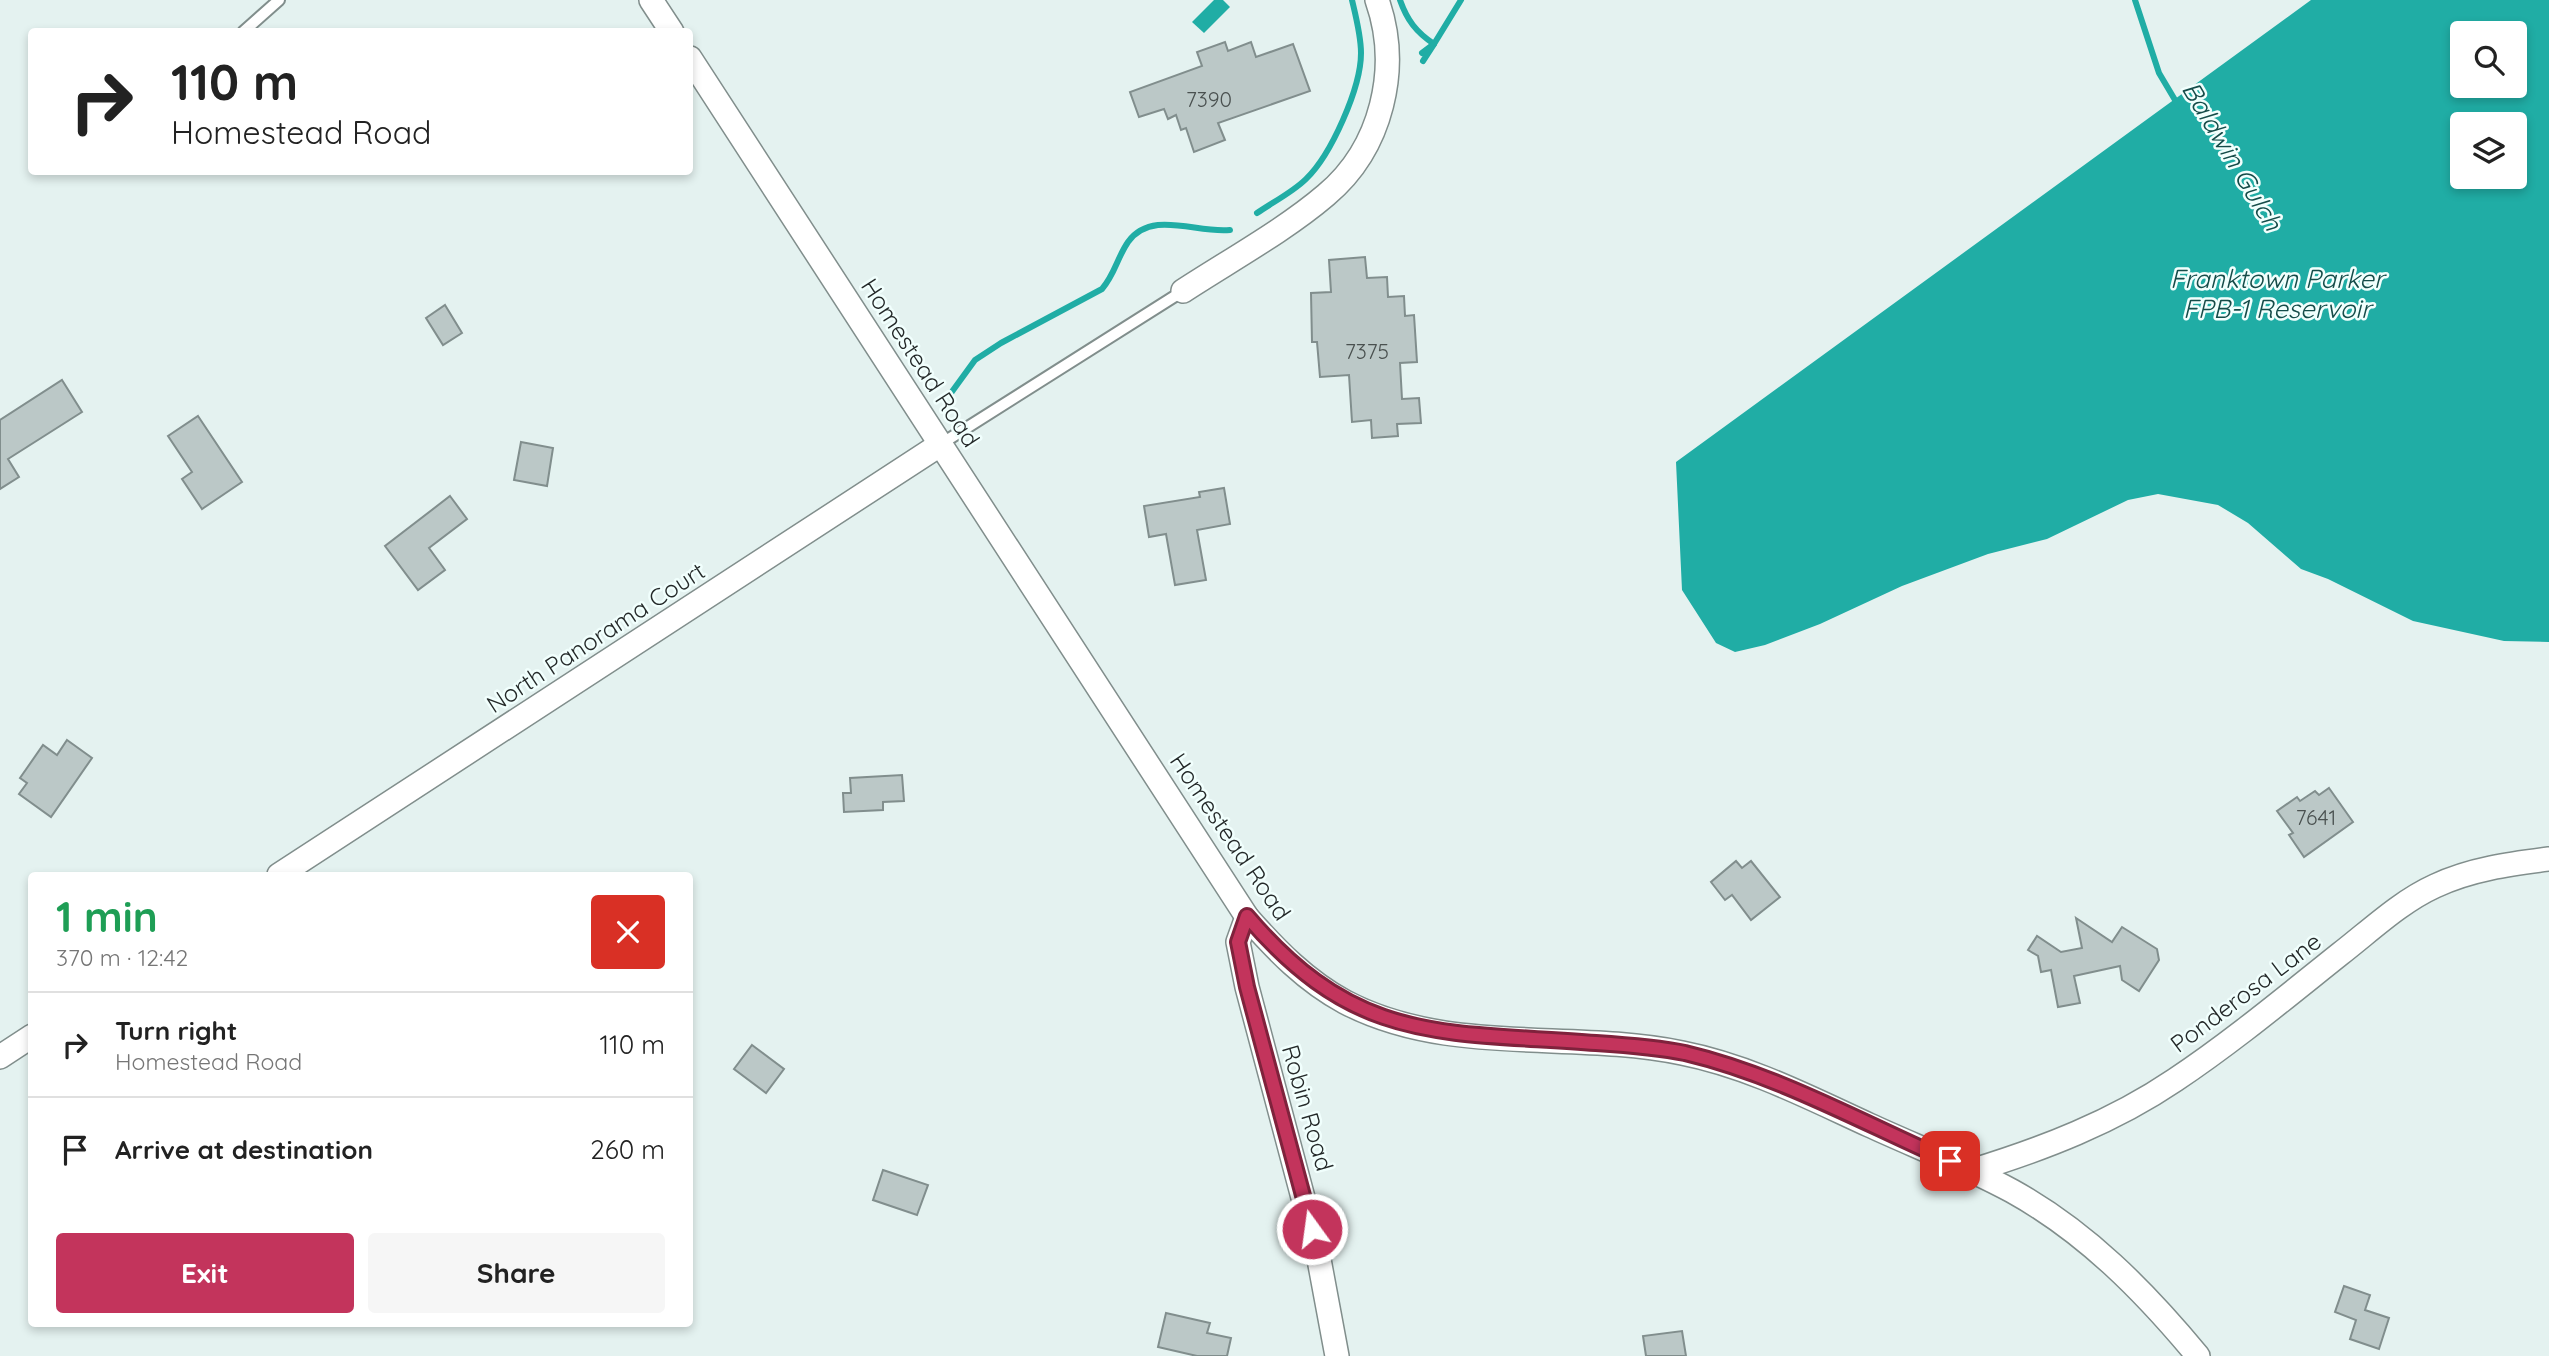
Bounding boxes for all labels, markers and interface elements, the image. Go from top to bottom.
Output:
map controls [2450,21,2527,189]
button: search [2450,21,2527,98]
text: 110 m [171,51,298,112]
icon: right [56,56,147,147]
water label: Baldwin Gulch [2175,75,2291,237]
house number: 7390 [1186,86,1232,112]
text: Homestead Road [171,112,431,152]
button: layers [2450,112,2527,189]
water label: Franktown Parker FPB-1 Reservoir [2170,262,2387,325]
street label: Homestead Road [855,272,987,453]
house number: 7375 [1345,338,1389,364]
street label: North Panorama Court [481,555,710,719]
street label: Homestead Road [1164,747,1298,926]
house number: 7641 [2296,804,2336,830]
text: 1 min [56,890,158,943]
button: close [591,895,665,969]
street label: Ponderosa Lane [2164,926,2327,1059]
text: 370 m · 12:42 [56,943,188,972]
text: Turn right [115,1014,237,1047]
icon: right [56,1026,94,1064]
text: 110 m [599,1028,665,1061]
street label: Robin Road [1276,1041,1340,1174]
text: Homestead Road [115,1047,302,1076]
icon: arrive [56,1131,94,1169]
pin [1920,1131,1980,1191]
text: Arrive at destination [115,1133,373,1166]
text: 260 m [590,1133,665,1166]
icon: arrive [1931,1142,1969,1180]
position arrow [1275,1192,1349,1266]
button: Exit [56,1233,354,1313]
button: Share [368,1233,665,1313]

